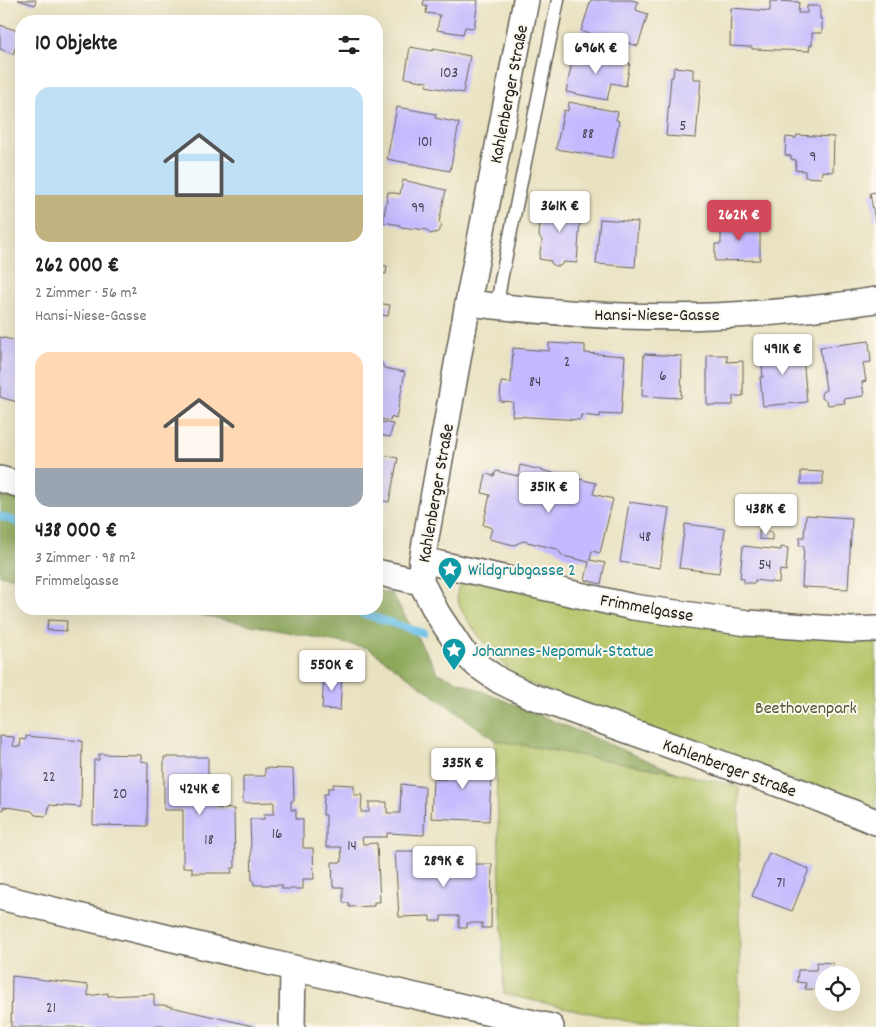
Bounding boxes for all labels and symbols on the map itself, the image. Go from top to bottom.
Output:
street label: Kahlenberger Straße [485,23,536,166]
pin: 696K € [555,32,637,75]
house number: 103 [440,63,458,85]
house number: 5 [680,116,687,138]
house number: 88 [582,124,594,146]
house number: 101 [418,132,432,154]
house number: 9 [810,147,816,169]
pin: 361K € [519,190,601,233]
house number: 99 [411,198,425,220]
pin: 262K € [698,200,780,242]
street label: Hansi-Niese-Gasse [594,304,720,329]
pin: 491K € [742,334,824,376]
house number: 2 [564,352,570,374]
house number: 6 [659,366,667,388]
house number: 84 [529,372,541,394]
street label: Kahlenberger Straße [413,422,462,565]
pin: 351K € [508,472,590,514]
pin: 438K € [725,494,807,536]
house number: 48 [639,527,651,549]
house number: 54 [758,555,772,577]
place icon: Wildgrubgasse 2 [437,556,463,590]
place label: Wildgrubgasse 2 [468,559,576,584]
street label: Frimmelgasse [598,589,695,630]
place icon: Johannes-Nepomuk-Statue [441,637,467,671]
place label: Johannes-Nepomuk-Statue [472,640,654,665]
pin: 550K € [291,650,373,692]
park label: Beethovenpark [755,697,857,722]
street label: Kahlenberger Straße [659,734,800,805]
pin: 335K € [422,748,504,790]
house number: 22 [42,767,56,789]
pin: 424K € [159,774,241,816]
house number: 20 [113,784,127,806]
house number: 16 [272,824,282,846]
house number: 18 [204,830,214,852]
house number: 14 [347,836,357,858]
pin: 289K € [403,846,485,888]
house number: 71 [776,873,786,895]
house number: 21 [46,998,56,1020]

